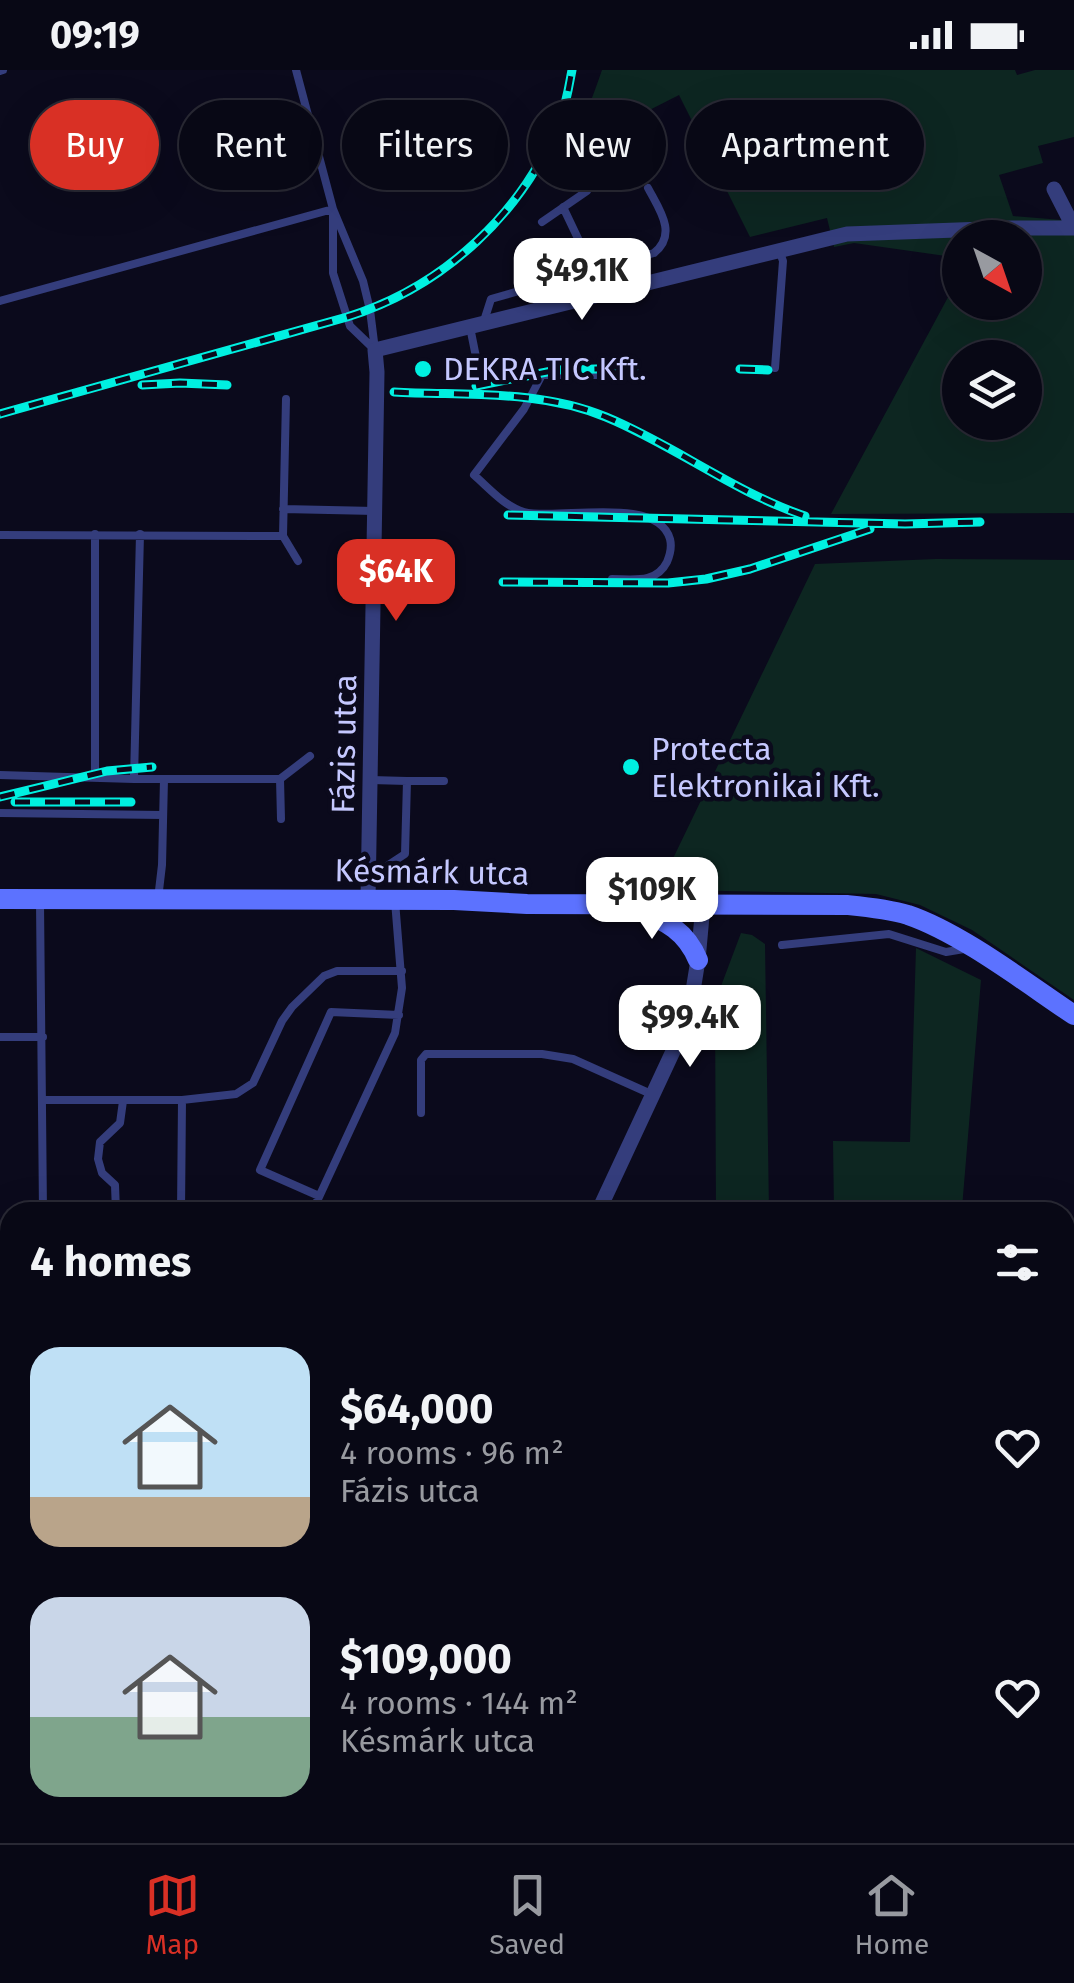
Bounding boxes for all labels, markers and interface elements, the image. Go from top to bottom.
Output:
text: 09:19 [50,12,140,58]
chip: Buy [30,100,159,190]
chip: Rent [179,100,322,190]
chip: Filters [342,100,508,190]
chip: New [528,100,666,190]
chip: Apartment [686,100,924,190]
north arrow [942,220,1042,320]
map controls [942,220,1042,440]
pin: $49.1K [501,238,663,323]
text: $49.1K [536,251,628,289]
button: layers [942,340,1042,440]
place label: DEKRA TIC Kft. [443,350,647,388]
marker: DEKRA TIC Kft. [412,358,434,380]
pin: $64K [337,539,455,624]
text: $64K [359,552,433,590]
street label: Fázis utca [324,674,364,814]
place label: Protecta Elektronikai Kft. [651,730,880,805]
marker: Protecta Elektronikai Kft. [620,756,642,778]
street label: Késmárk utca [334,851,530,893]
pin: $109K [582,857,722,942]
text: $109K [608,870,696,908]
pin: $99.4K [609,985,771,1070]
text: $99.4K [641,998,739,1036]
icon: filters [990,1235,1045,1290]
text: 4 homes [30,1237,191,1287]
text: $64,000 [340,1384,494,1434]
icon: home [110,1387,230,1507]
icon: heart [990,1420,1045,1475]
text: 4 rooms · 96 m² [340,1434,564,1472]
text: Fázis utca [340,1472,480,1510]
text: $109,000 [340,1634,512,1684]
icon: home [110,1637,230,1757]
icon: heart [990,1670,1045,1725]
text: 4 rooms · 144 m² [340,1684,578,1722]
text: Késmárk utca [340,1722,535,1760]
tab: Map [145,1868,200,1961]
tab: Saved [489,1868,565,1961]
tab: Home [855,1868,929,1961]

